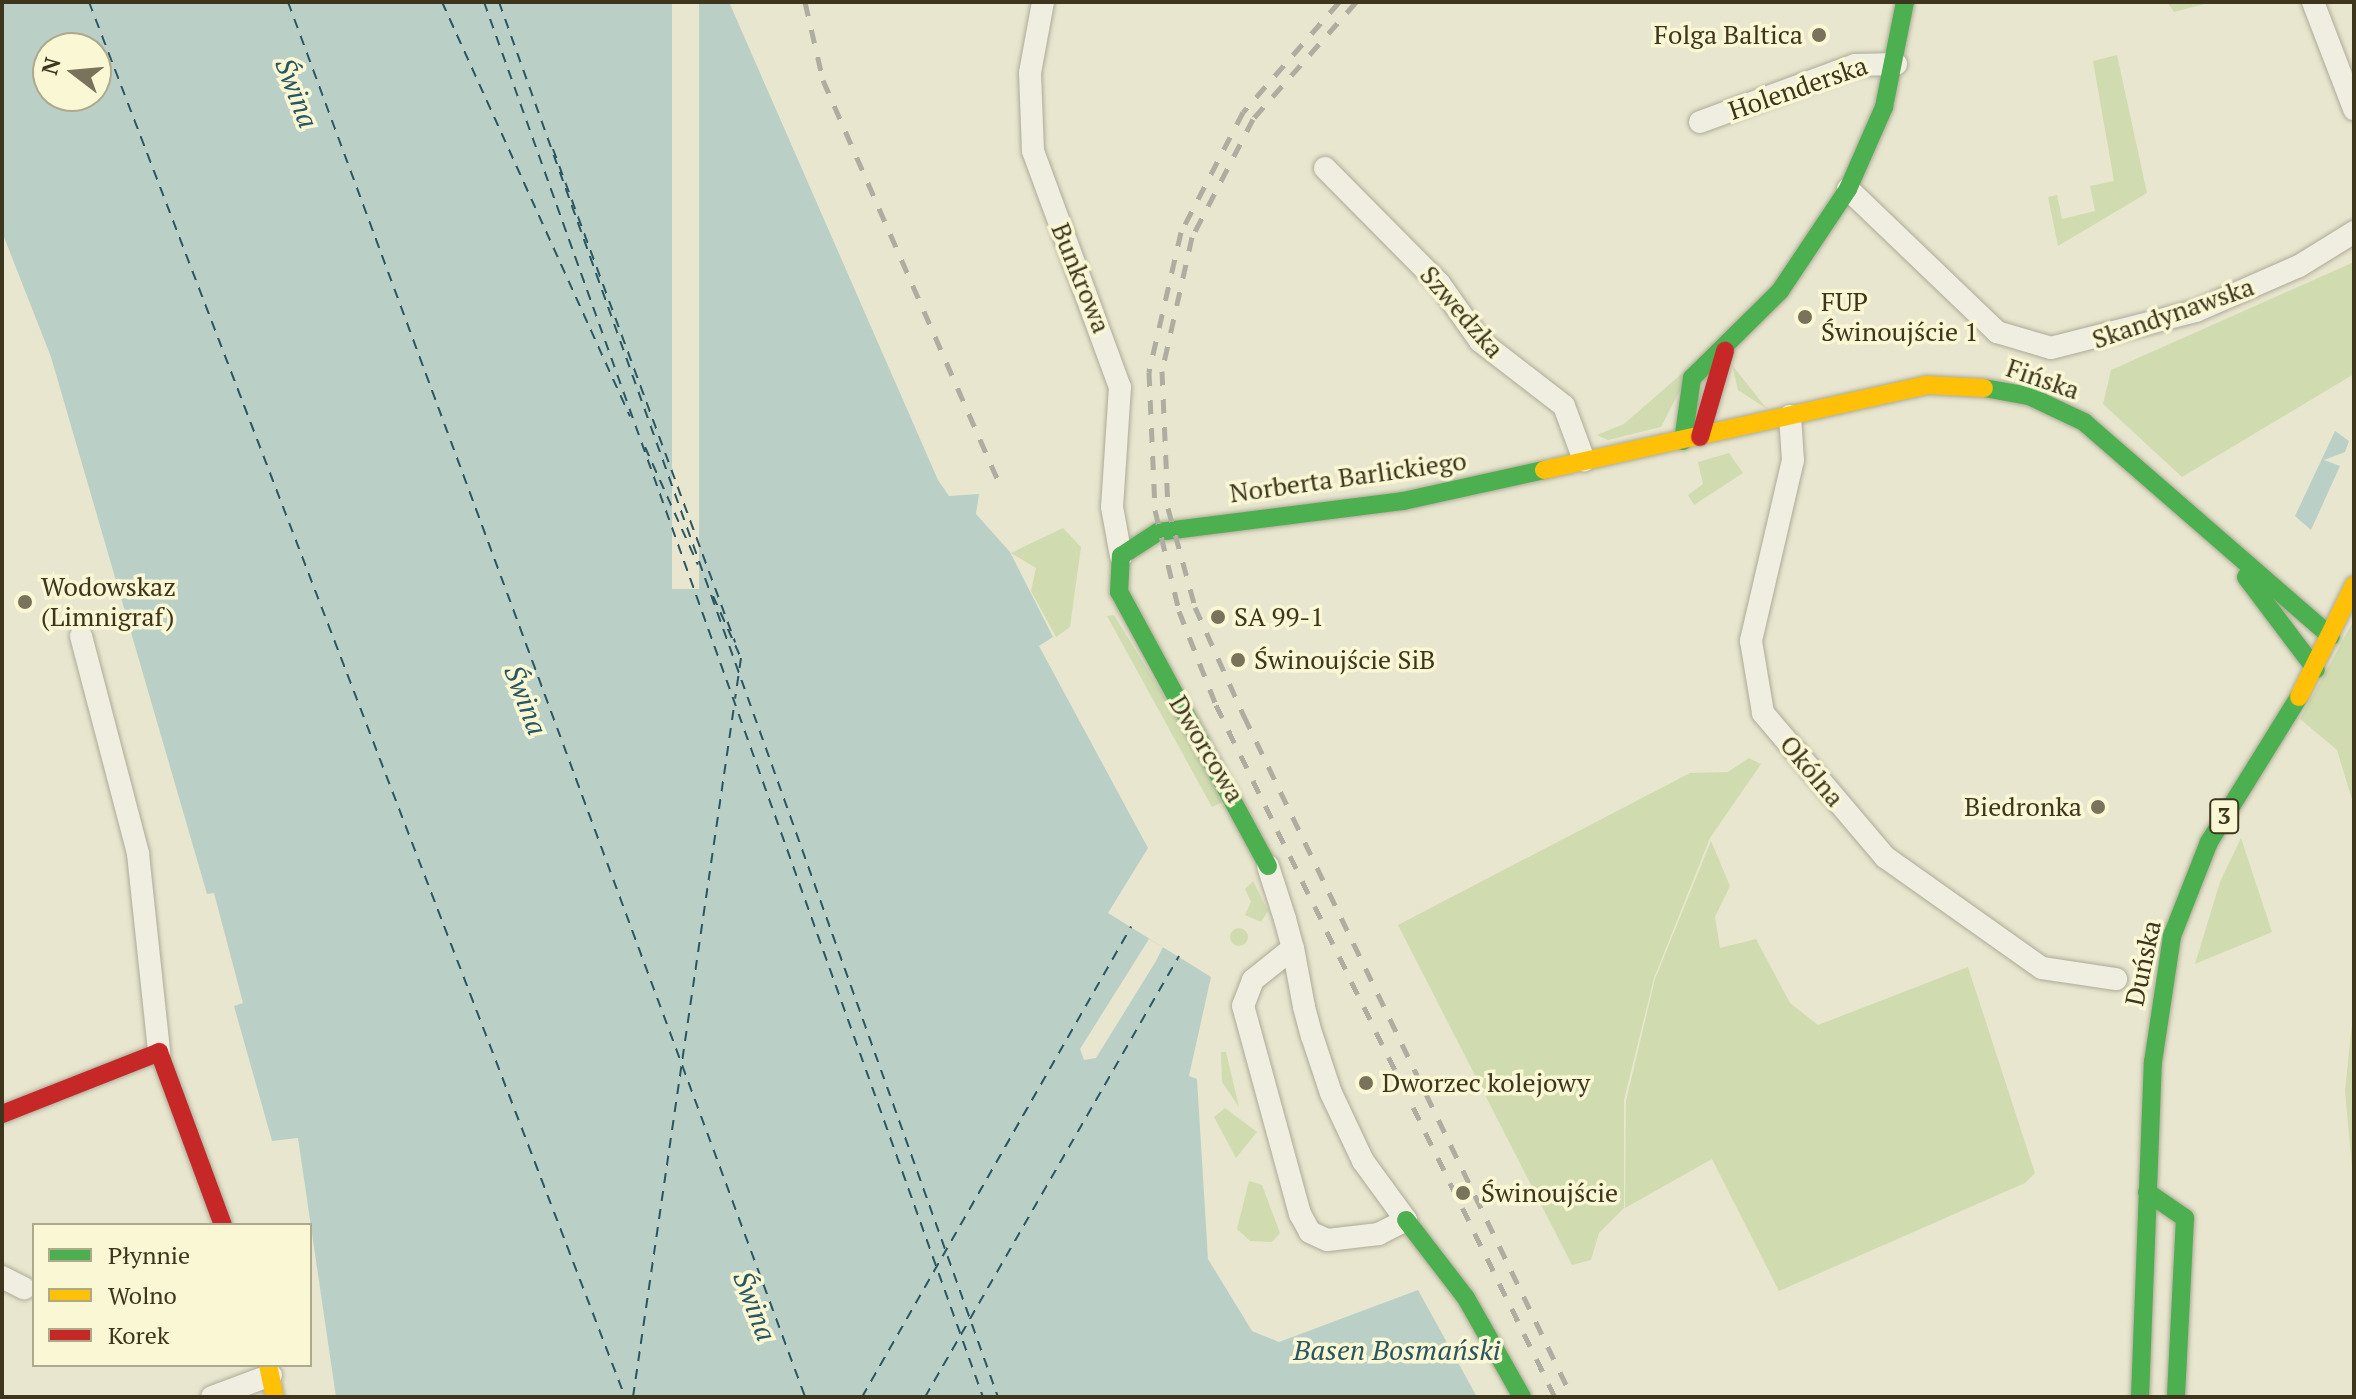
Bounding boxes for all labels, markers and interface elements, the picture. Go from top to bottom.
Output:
place label: Folga Baltica [1654,19,1803,51]
marker: Folga Baltica [1810,26,1828,44]
north arrow [32,32,112,112]
street label: Holenderska [1724,50,1872,126]
water label: Świna [268,53,326,133]
text: N [34,54,67,78]
street label: Bunkrowa [1045,218,1117,338]
street label: Szwedzka [1414,260,1510,364]
street label: Skandynawska [2088,271,2258,355]
place label: FUP Świnoujście 1 [1821,286,1978,348]
marker: FUP Świnoujście 1 [1796,308,1814,326]
street label: Fińska [2002,352,2084,406]
street label: Norberta Barlickiego [1228,445,1468,509]
place label: Wodowskaz (Limnigraf) [41,571,176,632]
marker: Wodowskaz (Limnigraf) [16,593,34,611]
place label: SA 99-1 [1234,601,1325,633]
marker: SA 99-1 [1209,608,1227,626]
place label: Świnoujście SiB [1254,644,1435,676]
marker: Świnoujście SiB [1229,651,1247,669]
water label: Świna [497,660,555,740]
street label: Dworcowa [1163,690,1251,808]
street label: Okólna [1773,729,1851,813]
place label: Biedronka [1964,791,2082,823]
road number: 3 [2208,796,2240,836]
marker: Biedronka [2089,798,2107,816]
street label: Duńska [2119,917,2167,1009]
place label: Dworzec kolejowy [1382,1067,1590,1099]
marker: Dworzec kolejowy [1357,1074,1375,1092]
place label: Świnoujście [1481,1177,1618,1209]
marker: Świnoujście [1452,1182,1474,1204]
legend [32,1223,312,1367]
text: Płynnie [108,1239,190,1271]
water label: Świna [726,1266,784,1346]
text: Wolno [108,1279,177,1311]
text: Korek [108,1319,169,1351]
water label: Basen Bosmański [1293,1333,1501,1367]

